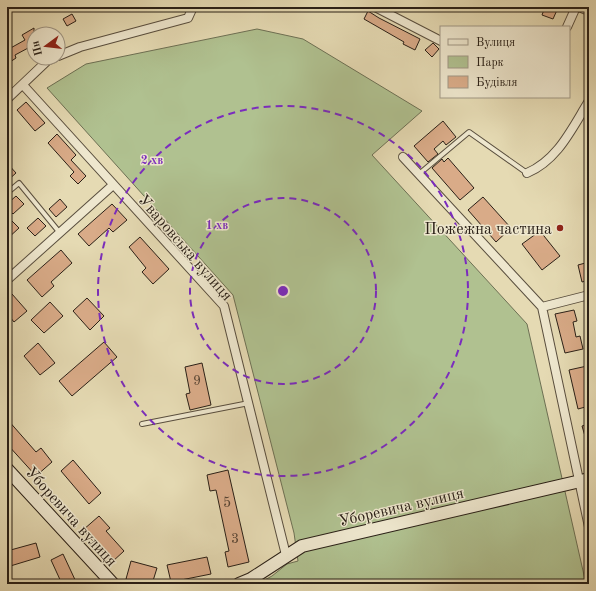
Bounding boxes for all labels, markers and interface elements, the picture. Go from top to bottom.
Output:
north arrow [26,26,66,66]
legend [440,26,570,98]
text: Вулиця [476,37,515,49]
text: Пн [31,39,45,57]
text: Парк [476,57,504,69]
text: Будівля [476,76,518,89]
text: 2 хв [141,155,163,167]
street label: Уваровська вулиця [134,192,235,304]
text: 1 хв [206,220,228,232]
place label: Пожежна частина [424,222,552,238]
marker: Пожежна частина [555,223,565,233]
centre of rings [276,284,290,298]
house number: 9 [193,374,201,388]
street label: Уборевича вулиця [22,464,119,570]
street label: Уборевича вулиця [337,486,466,530]
house number: 5 [223,496,231,510]
house number: 3 [231,532,239,546]

